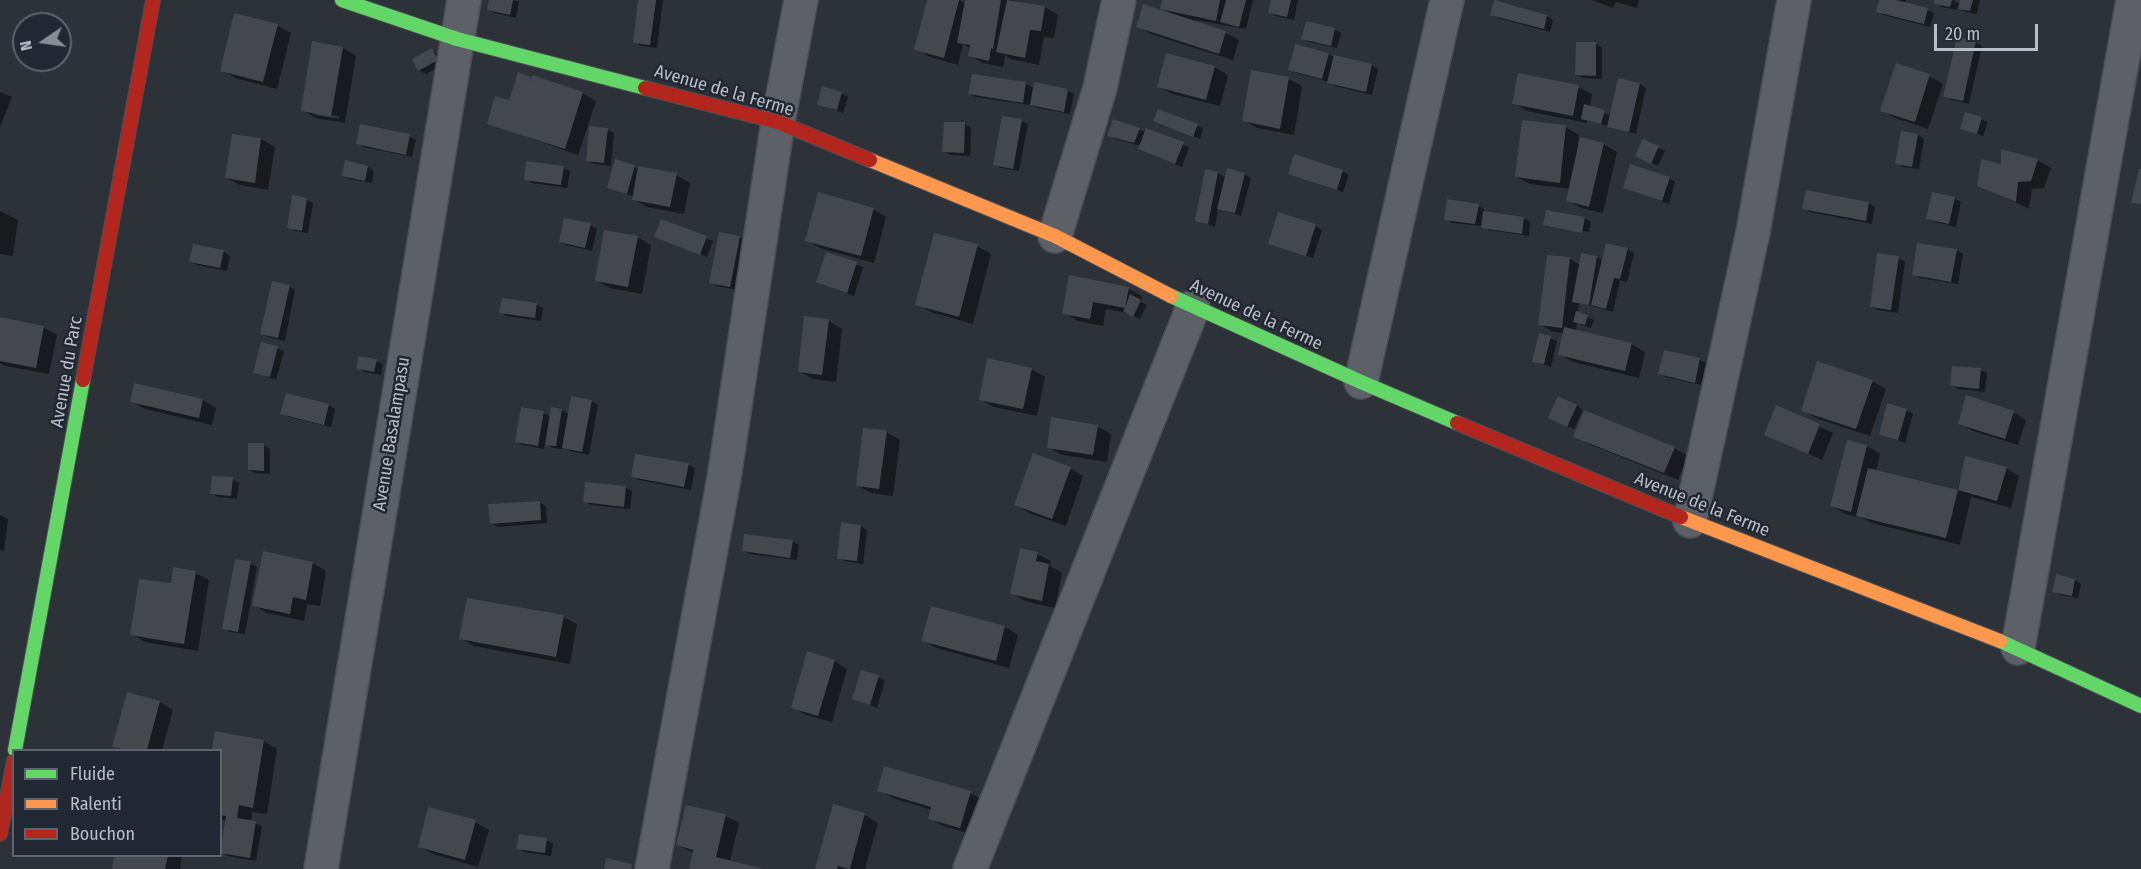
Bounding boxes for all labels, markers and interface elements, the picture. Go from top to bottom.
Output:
north arrow [12,12,72,72]
scale bar [1937,12,2040,50]
text: 20 m [1945,23,1980,45]
text: N [16,39,36,53]
street label: Avenue de la Ferme [652,61,796,121]
street label: Avenue de la Ferme [1186,275,1326,355]
street label: Avenue du Parc [47,315,87,429]
street label: Avenue Basalampasu [369,355,415,513]
street label: Avenue de la Ferme [1631,468,1773,542]
legend [12,749,222,857]
text: Fluide [70,763,115,785]
text: Ralenti [70,793,122,815]
text: Bouchon [70,823,135,845]

